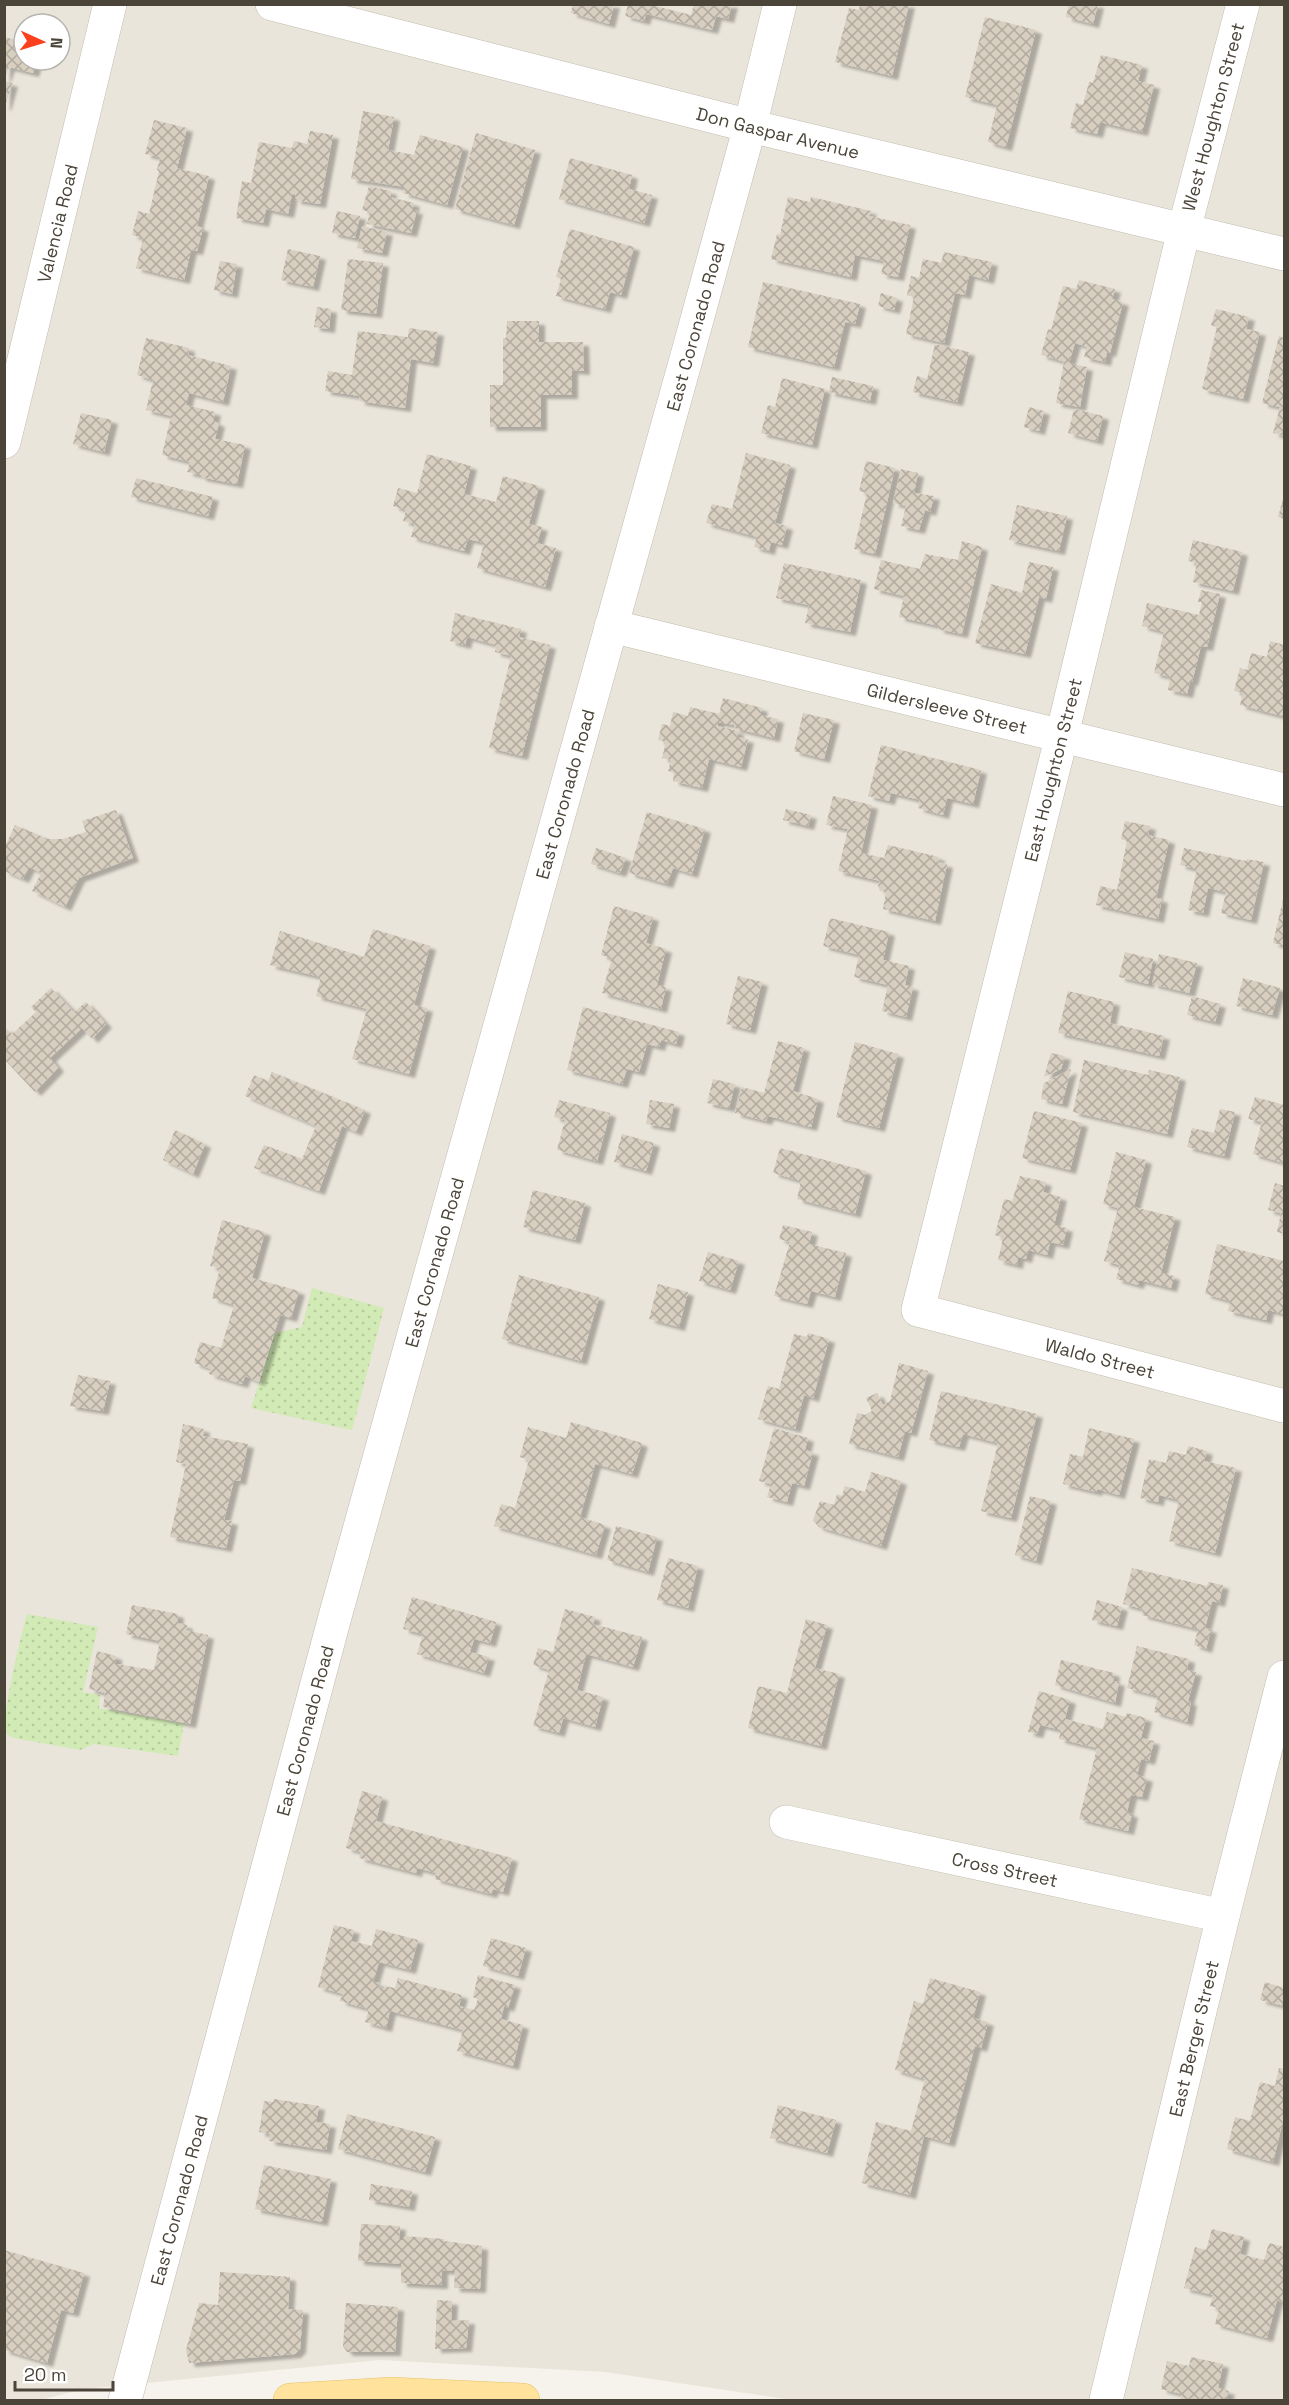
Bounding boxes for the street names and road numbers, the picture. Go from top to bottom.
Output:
street label: West Houghton Street [1177,20,1249,214]
street label: Don Gaspar Avenue [694,101,862,163]
street label: Valencia Road [31,162,82,285]
street label: East Coronado Road [661,238,730,414]
street label: East Houghton Street [1019,676,1087,864]
street label: Gildersleeve Street [865,677,1030,739]
street label: East Coronado Road [530,706,599,882]
street label: East Coronado Road [399,1175,469,1350]
street label: Waldo Street [1043,1332,1157,1383]
street label: East Coronado Road [271,1643,338,1818]
street label: Cross Street [950,1847,1060,1892]
street label: East Berger Street [1163,1958,1223,2119]
street label: East Coronado Road [145,2112,212,2288]

